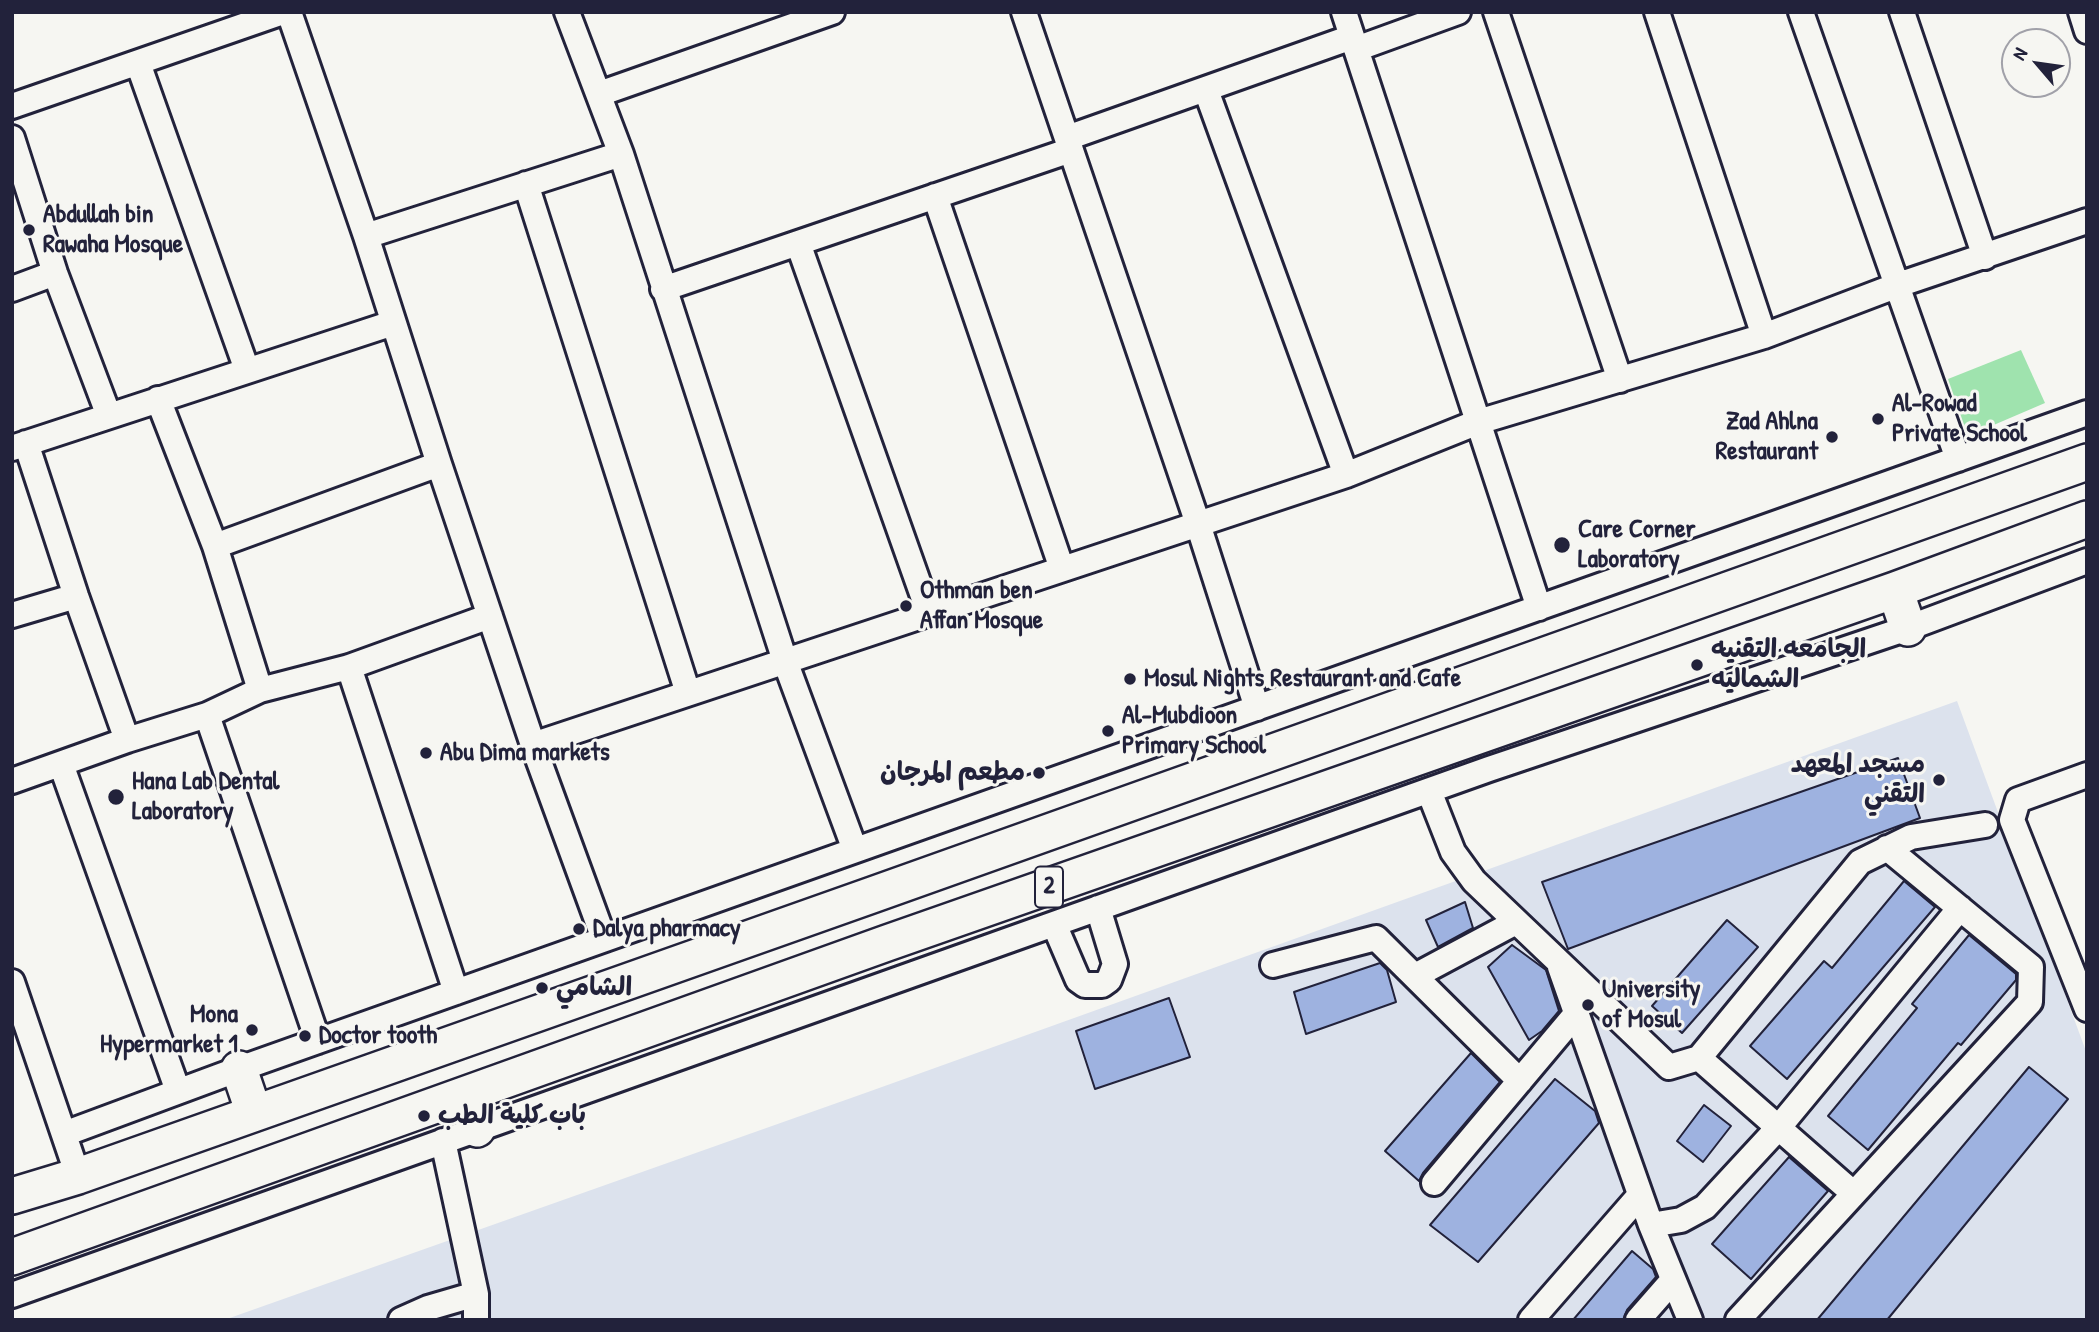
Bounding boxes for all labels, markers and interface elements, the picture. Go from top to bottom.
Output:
north arrow [2001,28,2071,98]
text: N [2006,43,2033,65]
place label: Abdullah bin Rawaha Mosque [43,199,183,260]
marker: Abdullah bin Rawaha Mosque [21,222,37,238]
place label: Al-Rowad Private School [1892,388,2027,450]
place label: Zad Ahlna Restaurant [1715,406,1818,467]
marker: Al-Rowad Private School [1870,411,1886,427]
marker: Zad Ahlna Restaurant [1824,429,1840,445]
place label: Care Corner Laboratory [1578,514,1696,576]
marker: Care Corner Laboratory [1552,535,1572,555]
place label: Othman ben Affan Mosque [920,575,1043,636]
marker: Othman ben Affan Mosque [898,598,914,614]
place label: الجامعه التقنيه الشماليه [1711,634,1866,696]
marker: الجامعه التقنيه الشماليه [1689,657,1705,673]
place label: Mosul Nights Restaurant and Cafe [1144,663,1461,695]
marker: Mosul Nights Restaurant and Cafe [1122,671,1138,687]
place label: Al-Mubdioon Primary School [1122,700,1266,762]
marker: Al-Mubdioon Primary School [1100,723,1116,739]
place label: Abu Dima markets [440,737,610,769]
marker: Abu Dima markets [418,745,434,761]
place label: مسجد المعهد التقني [1791,749,1925,810]
place label: مطعم المرجان [880,757,1025,789]
marker: مطعم المرجان [1031,765,1047,781]
place label: Hana Lab Dental Laboratory [132,766,279,828]
marker: مسجد المعهد التقني [1931,772,1947,788]
marker: Hana Lab Dental Laboratory [106,787,126,807]
road number: 2 [1035,866,1063,908]
place label: Dalya pharmacy [593,913,741,945]
marker: Dalya pharmacy [571,921,587,937]
place label: الشامي [556,972,632,1004]
place label: University of Mosul [1602,974,1700,1036]
marker: الشامي [534,980,550,996]
marker: University of Mosul [1580,997,1596,1013]
place label: Mona Hypermarket 1 [100,999,238,1060]
place label: Doctor tooth [319,1020,437,1052]
marker: Mona Hypermarket 1 [244,1022,260,1038]
marker: Doctor tooth [297,1028,313,1044]
place label: باب كلية الطب [438,1100,586,1132]
marker: باب كلية الطب [416,1108,432,1124]

